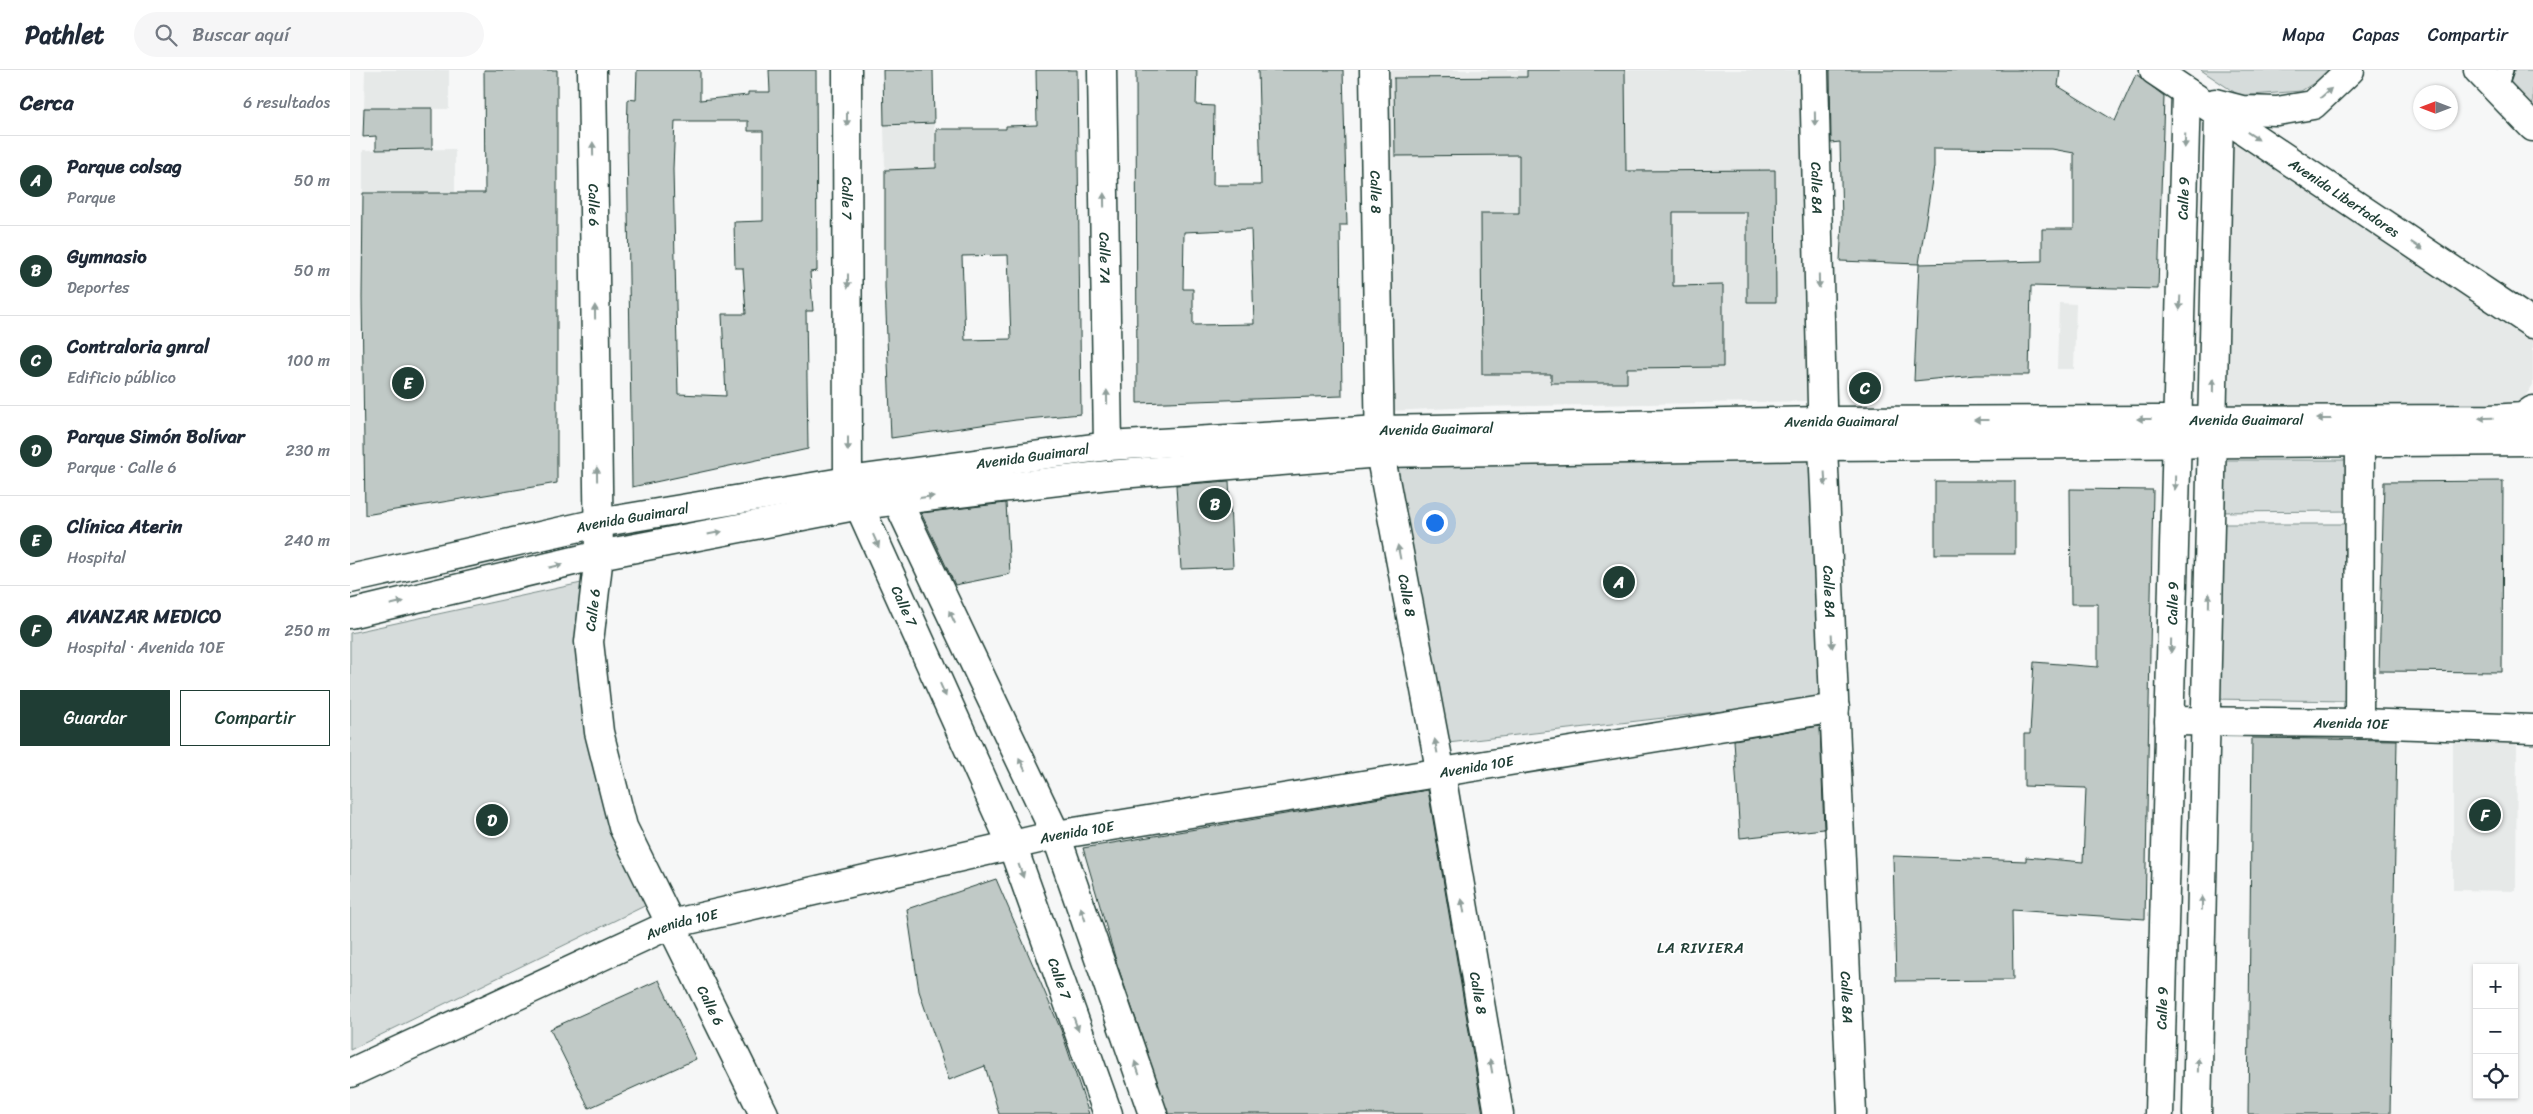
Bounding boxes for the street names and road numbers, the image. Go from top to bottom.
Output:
street label: Avenida Libertadores [2283,151,2405,244]
street label: Calle 8A [1804,162,1830,214]
street label: Calle 8 [1363,170,1389,214]
street label: Calle 9 [2170,176,2196,220]
street label: Calle 7 [835,177,860,220]
street label: Calle 6 [581,184,607,227]
street label: Calle 7A [1092,232,1118,284]
street label: Avenida Guaimaral [2188,407,2304,432]
street label: Avenida Guaimaral [1783,408,1899,434]
street label: Avenida Guaimaral [1378,415,1495,443]
street label: Avenida Guaimaral [973,436,1092,476]
street label: Avenida Guaimaral [573,495,692,540]
street label: Calle 8A [1816,565,1843,618]
street label: Calle 8 [1391,572,1423,619]
street label: Calle 7 [884,581,925,631]
street label: Calle 9 [2159,581,2186,625]
street label: Calle 6 [578,587,608,633]
street label: Avenida 10E [2312,710,2390,737]
street label: Avenida 10E [1436,748,1517,785]
street label: Avenida 10E [1036,813,1117,851]
street label: Avenida 10E [640,901,721,947]
street label: Calle 7 [1041,954,1079,1004]
street label: Calle 8 [1462,970,1494,1017]
street label: Calle 8A [1833,971,1861,1024]
street label: Calle 6 [690,981,731,1030]
street label: Calle 9 [2149,986,2175,1030]

